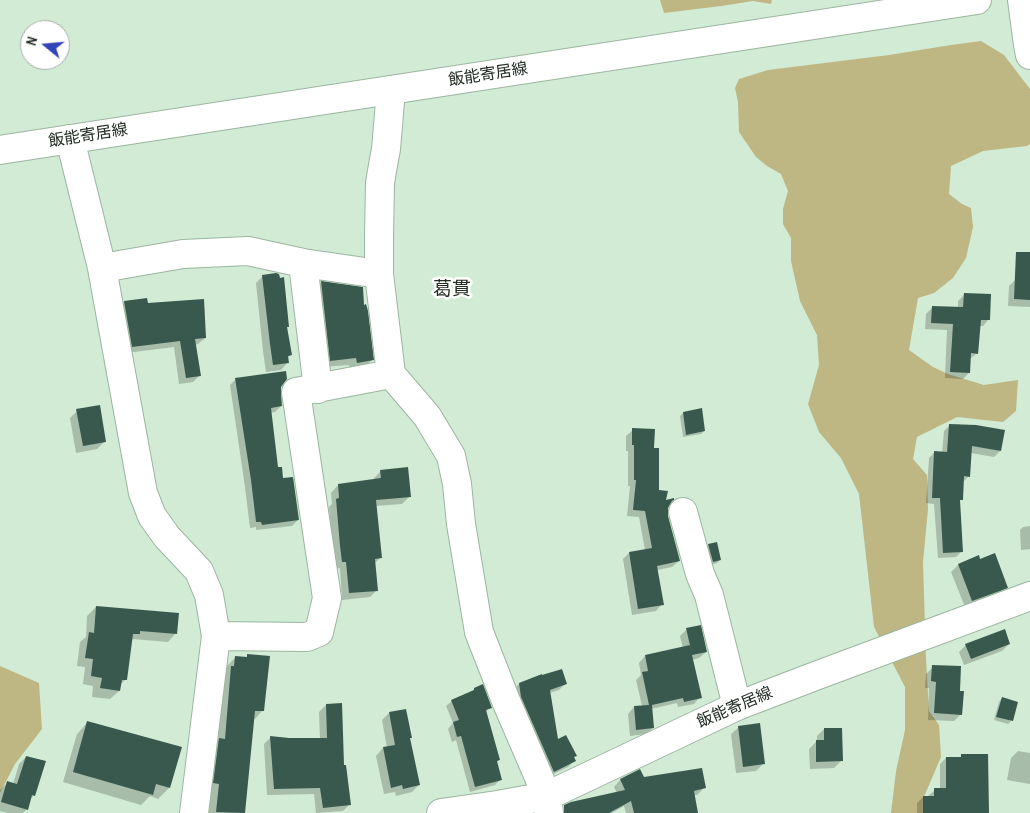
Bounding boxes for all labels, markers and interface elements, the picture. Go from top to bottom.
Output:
north arrow [20,20,70,70]
text: N [22,34,41,48]
street label: 飯能寄居線 [447,59,529,91]
street label: 飯能寄居線 [47,120,129,152]
district label: 葛貫 [433,279,471,301]
street label: 飯能寄居線 [694,684,776,732]

